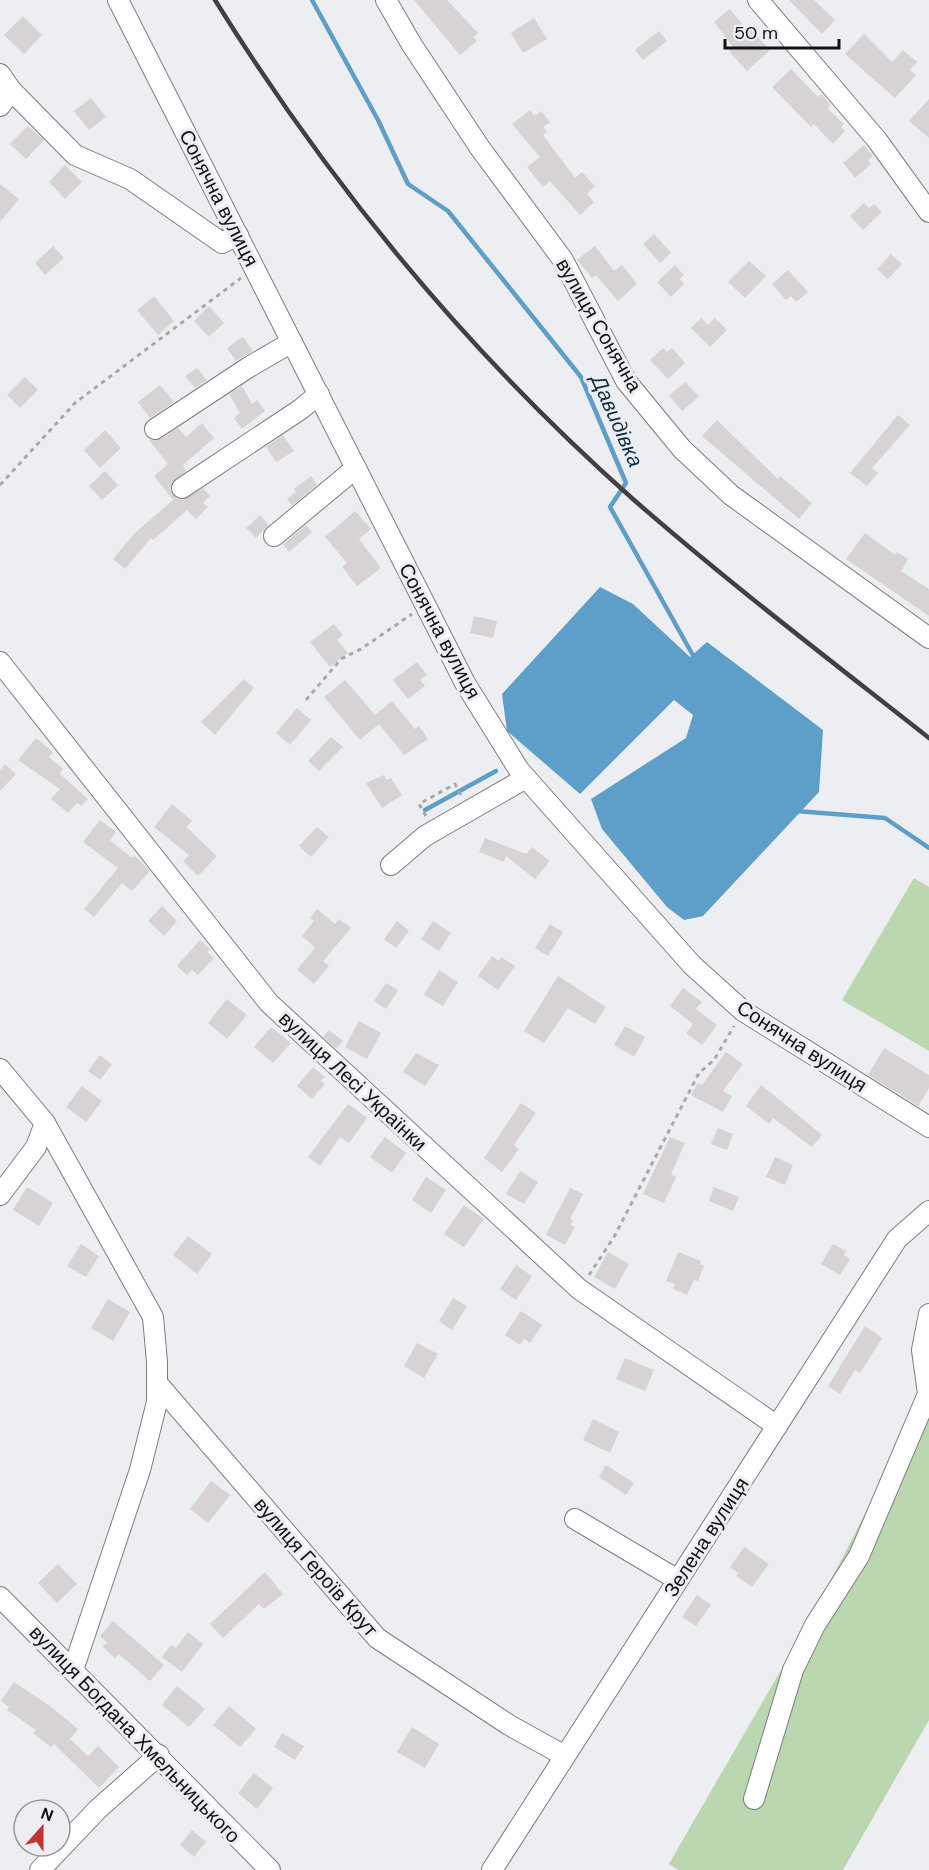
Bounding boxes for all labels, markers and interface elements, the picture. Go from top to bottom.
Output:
scale bar [725,12,839,50]
text: 50 m [734,21,778,45]
street label: Сонячна вулиця [173,125,265,271]
street label: вулиця Сонячна [550,253,648,397]
water label: Давидівка [583,369,650,471]
street label: Сонячна вулиця [393,559,487,703]
street label: Сонячна вулиця [732,994,872,1098]
street label: вулиця Лесі Українки [273,1005,433,1157]
street label: Зелена вулиця [658,1472,754,1602]
street label: вулиця Героїв Крут [248,1492,384,1642]
street label: вулиця Богдана Хмельницького [24,1620,246,1848]
north arrow [12,1798,72,1858]
text: N [38,1803,56,1826]

